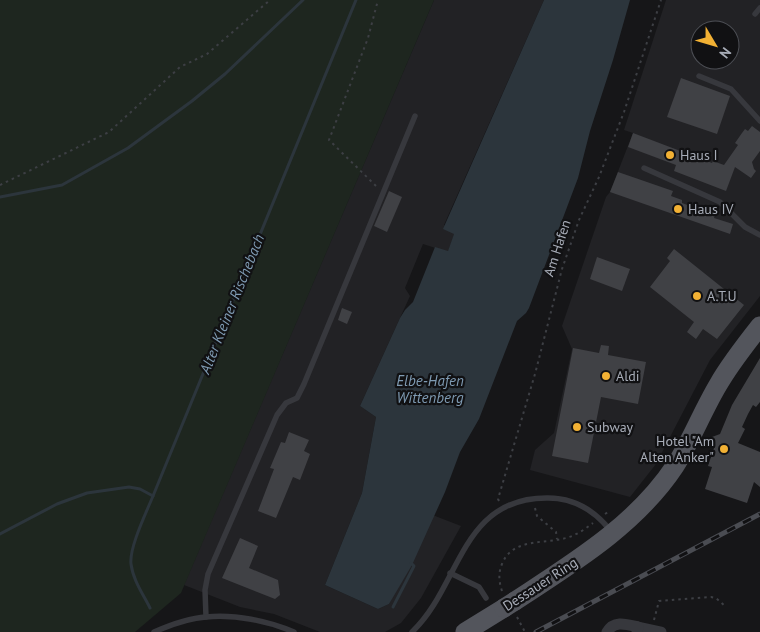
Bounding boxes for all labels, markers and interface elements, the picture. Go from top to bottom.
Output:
north arrow [690,20,740,70]
text: N [715,44,735,62]
place label: Haus I [680,146,718,164]
marker: Haus I [664,149,676,161]
place label: Haus IV [688,200,734,218]
marker: Haus IV [672,203,684,215]
street label: Am Hafen [539,217,575,279]
water label: Alter Kleiner Rischebach [194,231,268,377]
place label: A.T.U [707,287,737,305]
marker: A.T.U [691,290,703,302]
place label: Aldi [616,367,640,385]
marker: Aldi [600,370,612,382]
water label: Elbe-Hafen Wittenberg [396,371,464,407]
place label: Subway [587,418,634,436]
marker: Subway [571,421,583,433]
place label: Hotel "Am Alten Anker" [640,432,714,466]
marker: Hotel "Am Alten Anker" [718,443,730,455]
street label: Dessauer Ring [499,553,581,615]

